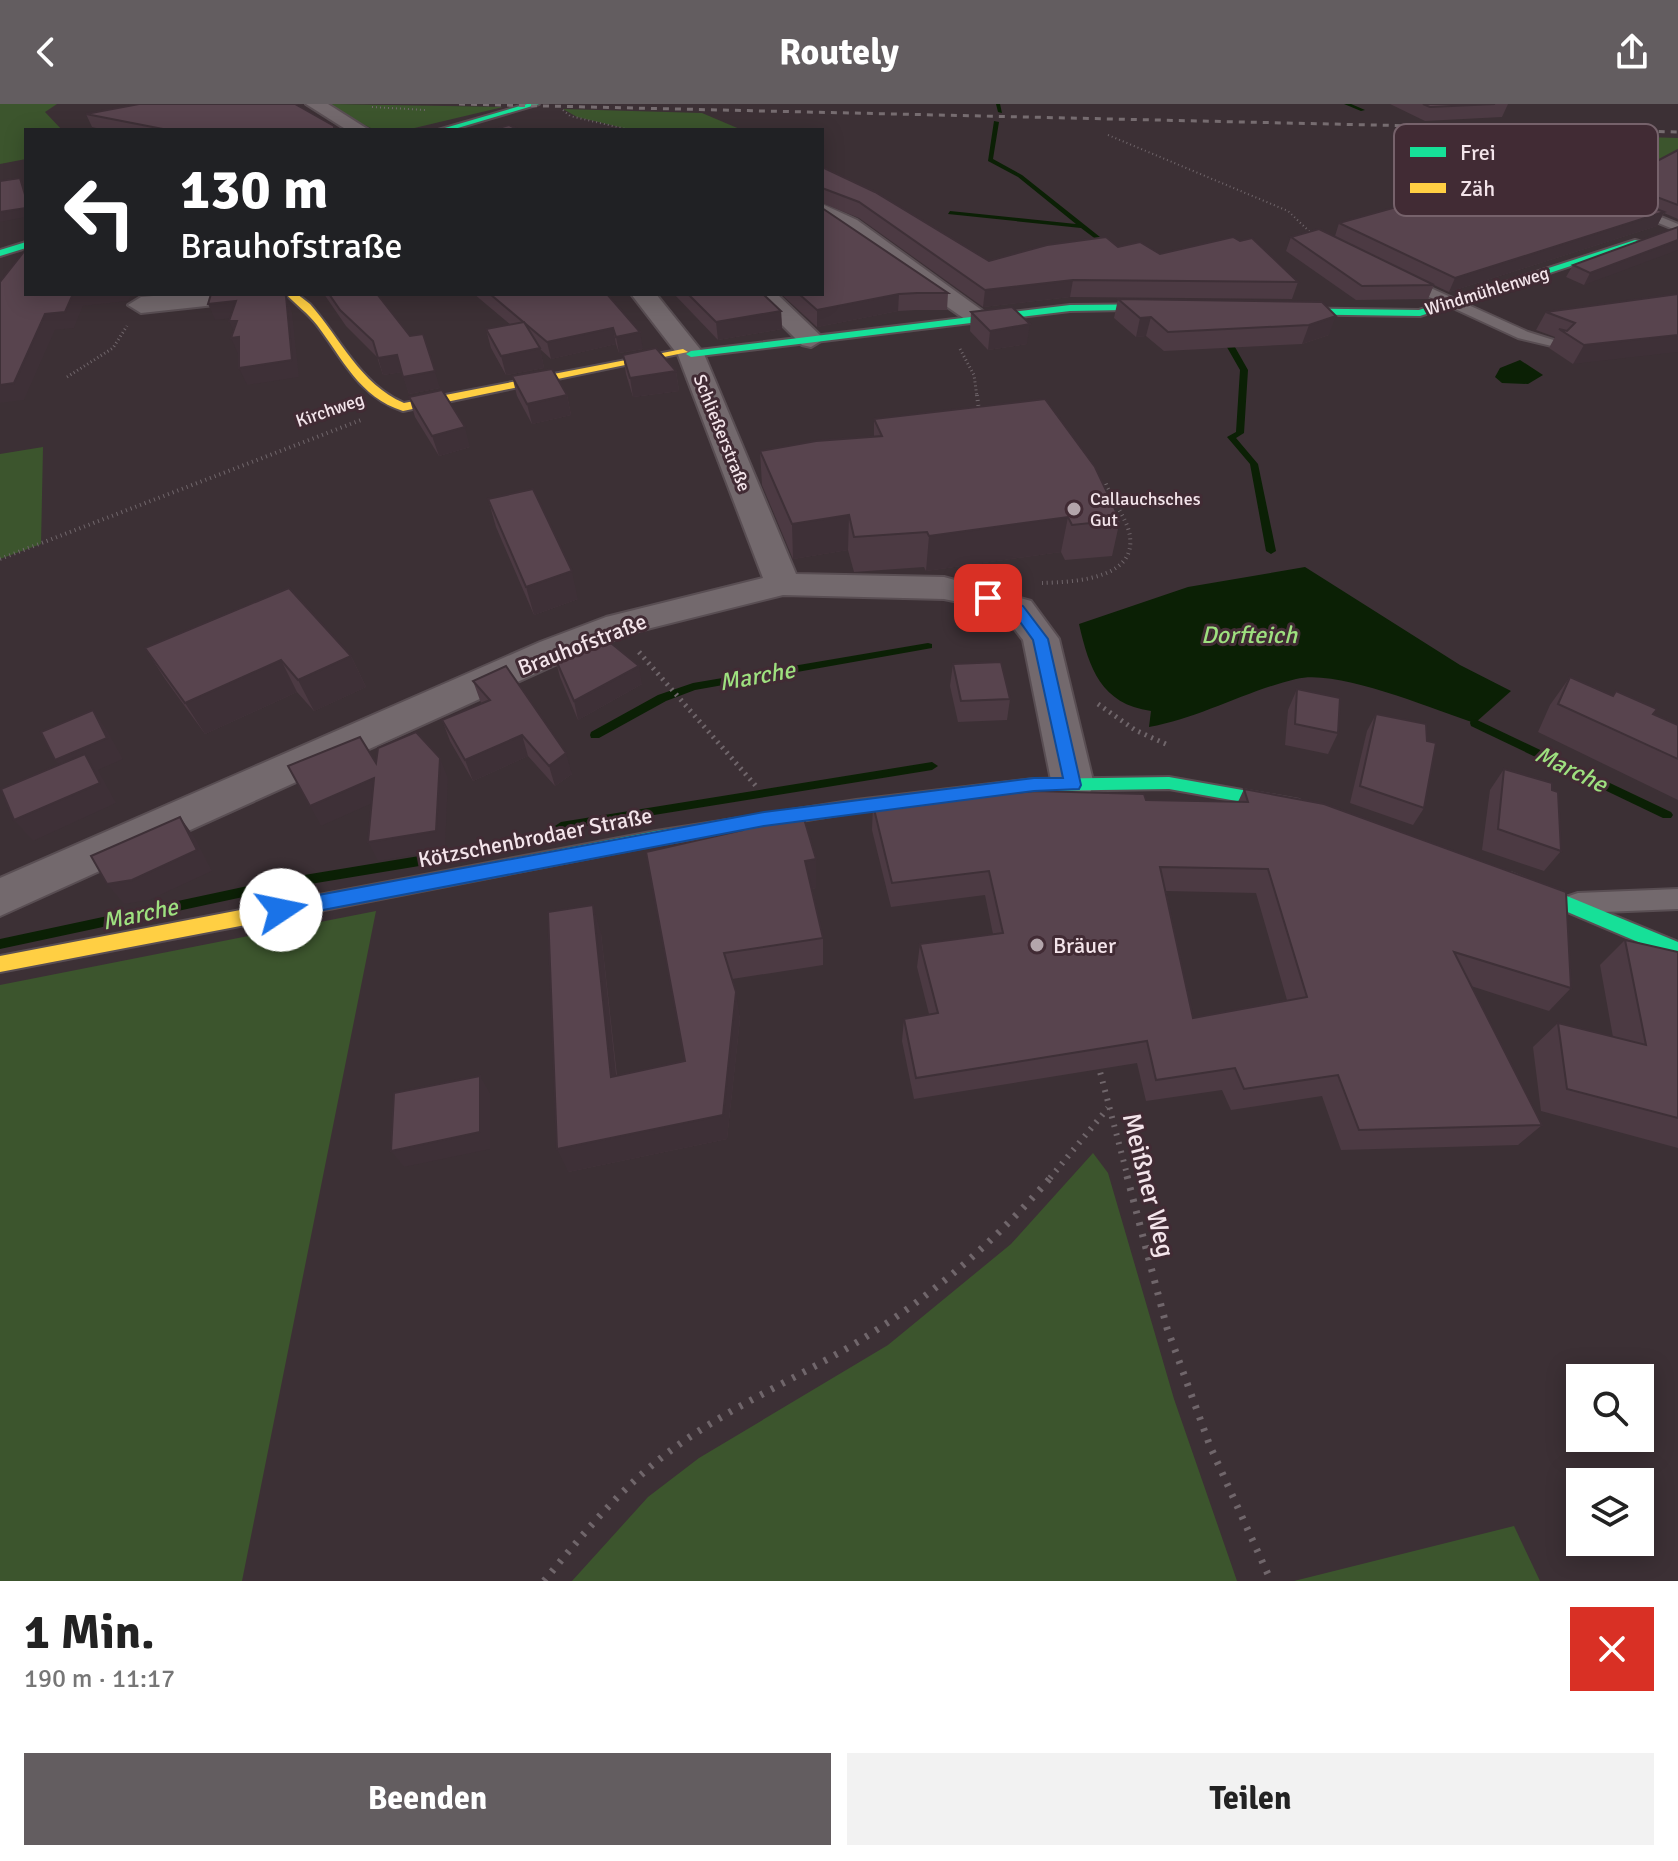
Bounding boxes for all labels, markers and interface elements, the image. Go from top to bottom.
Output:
icon: back [24,30,68,74]
text: Routely [779,30,899,75]
icon: share [1610,30,1654,74]
legend [1394,124,1658,216]
text: Frei [1460,139,1496,166]
text: 130 m [180,155,328,224]
icon: left [48,160,152,264]
text: Zäh [1460,175,1495,202]
text: Brauhofstraße [180,224,403,269]
street label: Windmühlenweg [1422,262,1552,320]
street label: Schließerstraße [689,371,755,495]
street label: Kirchweg [293,388,367,432]
place label: Callauchsches Gut [1090,488,1201,531]
marker: Callauchsches Gut [1065,500,1083,518]
pin [954,564,1022,632]
icon: arrive [966,576,1010,620]
street label: Brauhofstraße [514,607,650,681]
water label: Dorfteich [1201,620,1298,650]
water label: Marche [717,654,798,697]
water label: Marche [1530,739,1613,800]
street label: Kötzschenbrodaer Straße [416,802,655,873]
position arrow [239,868,323,952]
water label: Marche [100,891,181,937]
place label: Bräuer [1053,932,1116,959]
marker: Bräuer [1028,936,1046,954]
street label: Meißner Weg [1115,1110,1181,1261]
map controls [1566,1364,1654,1556]
button: search [1566,1364,1654,1452]
button: layers [1566,1468,1654,1556]
text: 1 Min. [24,1603,155,1662]
button: close [1570,1607,1654,1691]
text: 190 m · 11:17 [24,1663,175,1695]
button: Beenden [24,1753,831,1845]
button: Teilen [847,1753,1654,1845]

